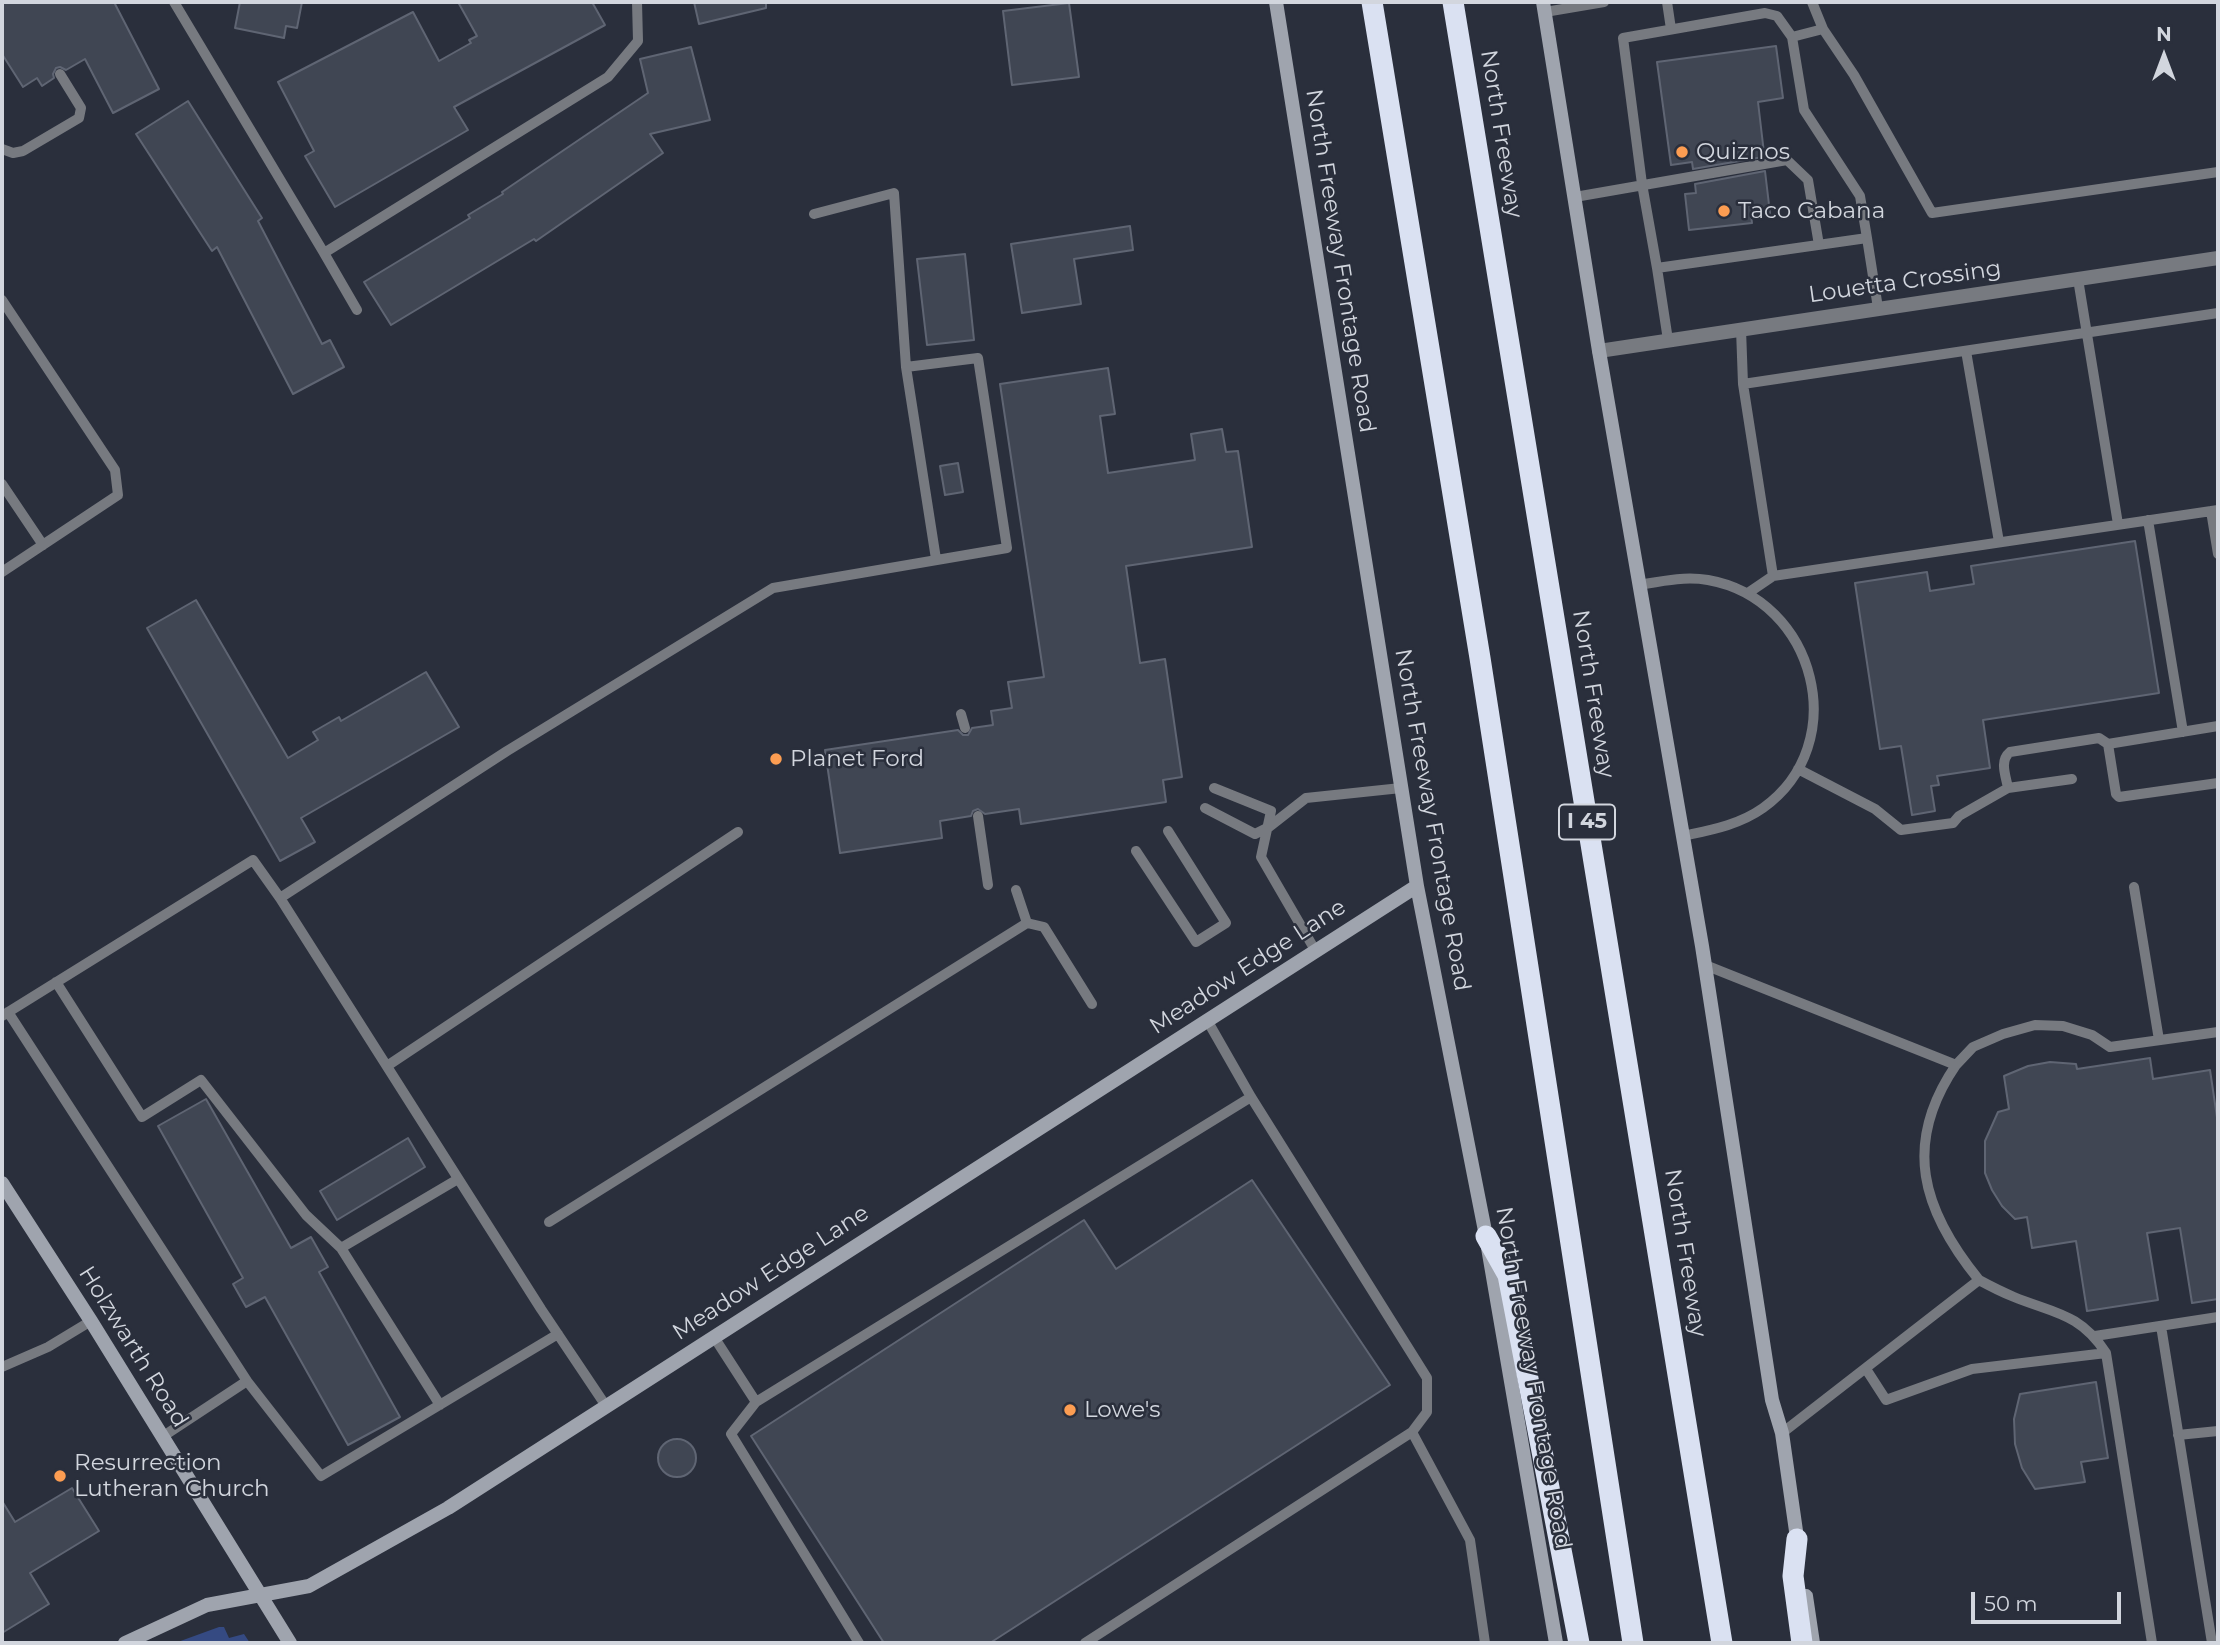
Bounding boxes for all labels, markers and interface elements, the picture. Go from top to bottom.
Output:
north arrow [2129,21,2199,91]
text: N [2156,23,2172,46]
street label: North Freeway [1474,48,1528,220]
street label: North Freeway Frontage Road [1299,87,1381,435]
place label: Quiznos [1696,138,1790,166]
marker: Quiznos [1674,144,1690,160]
place label: Taco Cabana [1738,197,1885,225]
marker: Taco Cabana [1716,203,1732,219]
street label: Louetta Crossing [1807,255,2003,309]
street label: North Freeway [1566,608,1620,780]
street label: North Freeway Frontage Road [1388,647,1476,993]
place label: Planet Ford [790,745,924,773]
marker: Planet Ford [768,751,784,767]
road number: I 45 [1559,804,1615,840]
street label: Meadow Edge Lane [1145,893,1351,1041]
street label: North Freeway [1658,1167,1712,1339]
street label: Meadow Edge Lane [668,1199,874,1347]
street label: North Freeway Frontage Road [1489,1205,1577,1551]
street label: Holzwarth Road [72,1261,194,1433]
place label: Lowe's [1084,1396,1161,1424]
marker: Lowe's [1062,1402,1078,1418]
place label: Resurrection Lutheran Church [74,1449,270,1503]
marker: Resurrection Lutheran Church [52,1468,68,1484]
scale bar [1975,1578,2126,1622]
text: 50 m [1984,1591,2038,1616]

